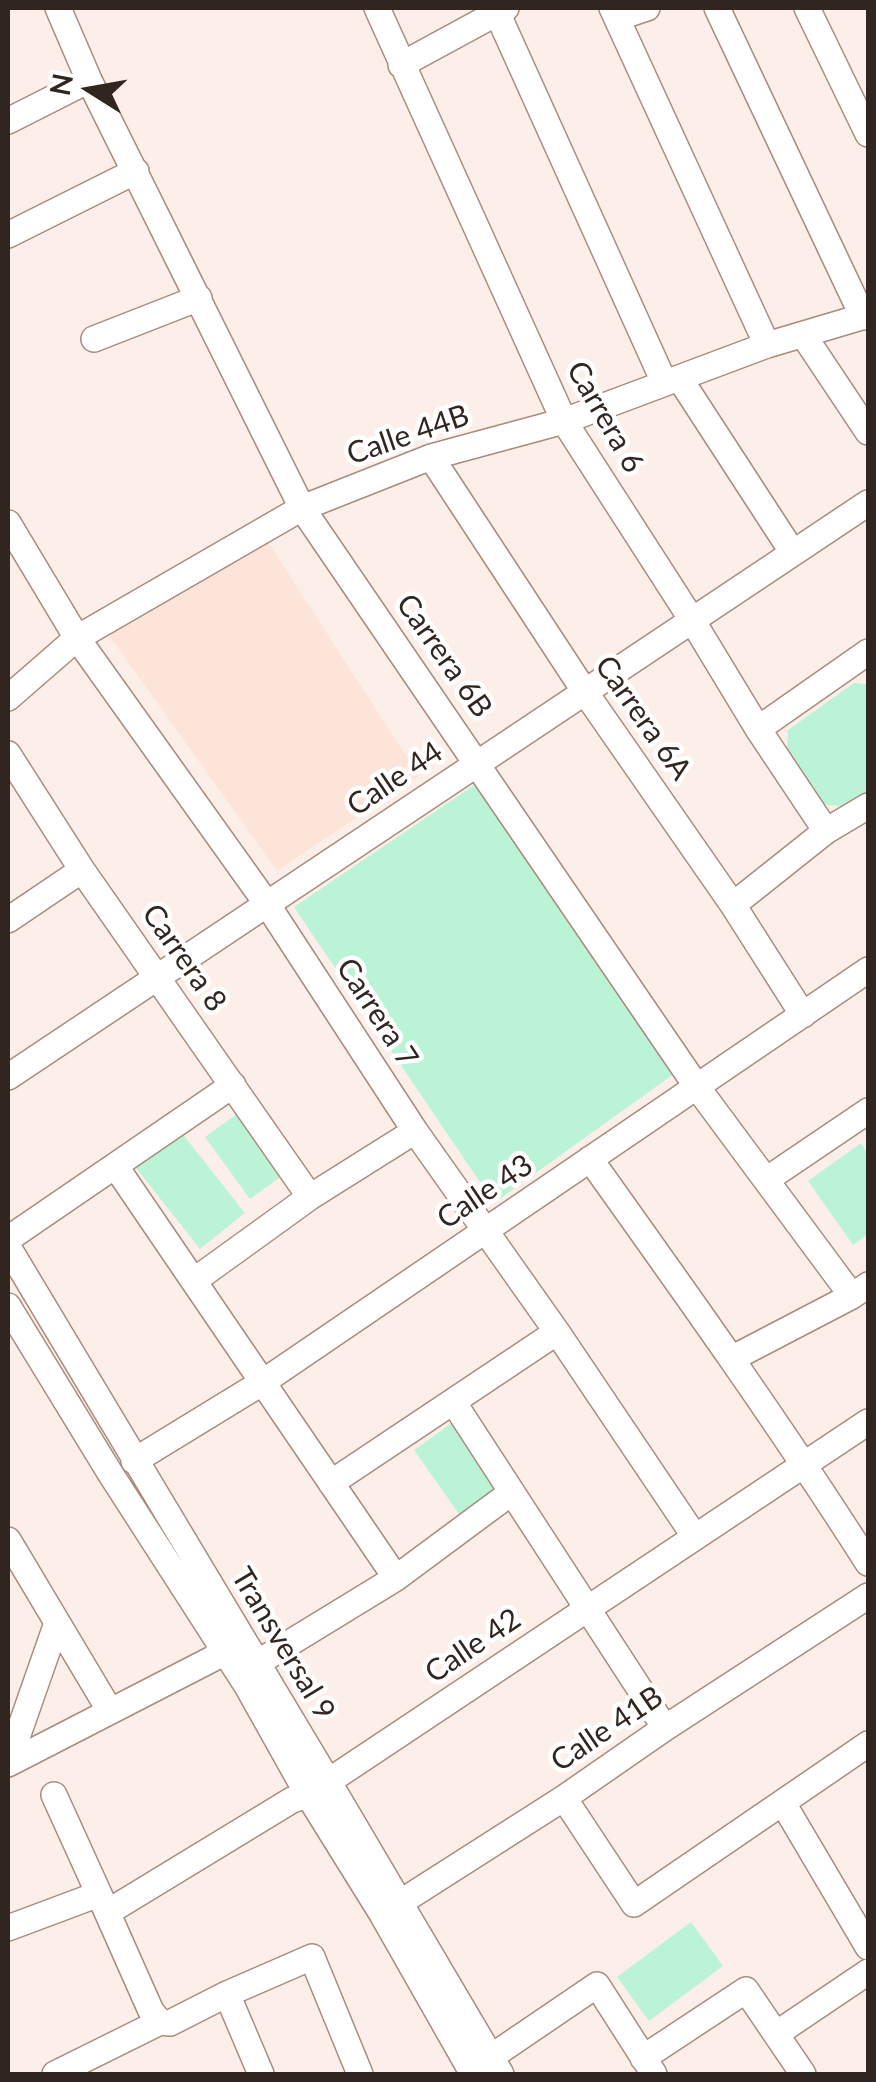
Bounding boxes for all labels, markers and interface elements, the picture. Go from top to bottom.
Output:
north arrow [40,40,140,140]
text: N [42,70,79,98]
street label: Carrera 6 [559,355,651,479]
street label: Calle 44B [342,397,474,473]
street label: Carrera 6B [389,587,499,725]
street label: Carrera 6A [587,649,699,787]
street label: Calle 44 [340,734,450,824]
street label: Carrera 8 [134,897,234,1019]
street label: Carrera 7 [328,952,426,1074]
street label: Calle 43 [430,1147,540,1237]
street label: Transversal 9 [223,1561,343,1727]
street label: Calle 42 [418,1601,528,1691]
street label: Calle 41B [544,1679,670,1779]

